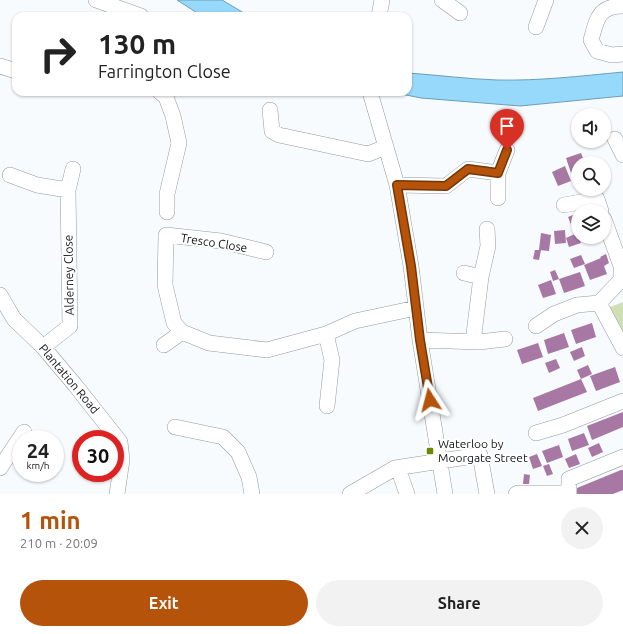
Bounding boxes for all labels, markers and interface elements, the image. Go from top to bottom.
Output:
icon: right [32,28,84,80]
text: 130 m [98,28,176,59]
text: Farrington Close [98,61,231,81]
map controls [571,108,611,244]
button: sound [571,108,611,148]
pin [490,109,524,150]
icon: arrive [496,115,518,137]
button: search [571,156,611,196]
button: layers [571,204,611,244]
street label: Tresco Close [180,231,248,254]
street label: Alderney Close [61,235,76,315]
street label: Plantation Road [37,342,102,416]
position arrow [409,379,451,421]
speed limit sign: 30 [72,430,124,482]
place label: Waterloo by Moorgate Street [438,437,528,464]
text: 24 [27,439,49,462]
marker: Waterloo by Moorgate Street [425,446,435,456]
text: km/h [26,460,50,471]
text: 1 min [20,507,81,534]
button: close [561,507,603,549]
text: 210 m · 20:09 [20,536,98,550]
button: Exit [20,580,308,626]
button: Share [316,580,603,626]

